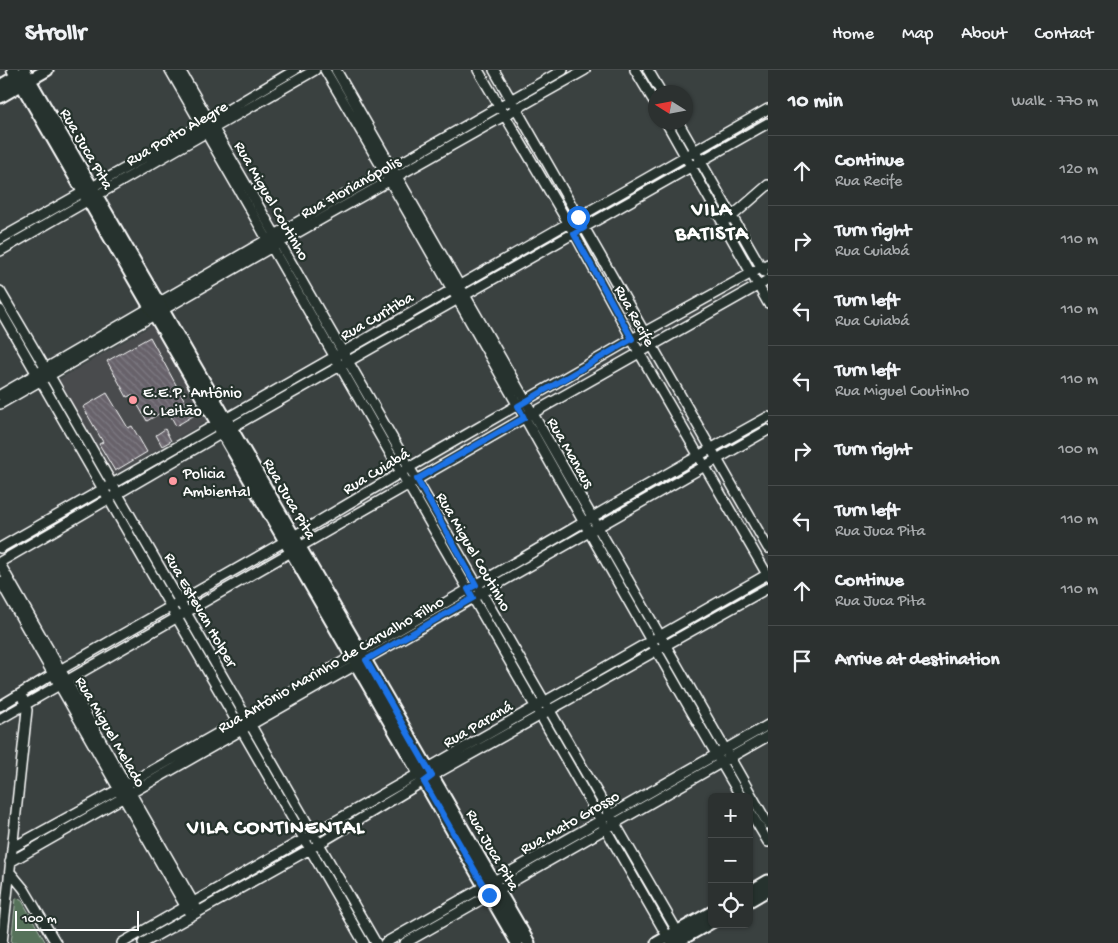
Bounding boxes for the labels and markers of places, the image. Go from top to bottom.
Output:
place label: E.E.P. Antônio C. Leitão [143,385,242,422]
marker: E.E.P. Antônio C. Leitão [127,394,139,406]
place label: Policia Ambiental [182,466,251,503]
marker: Policia Ambiental [167,475,179,487]

